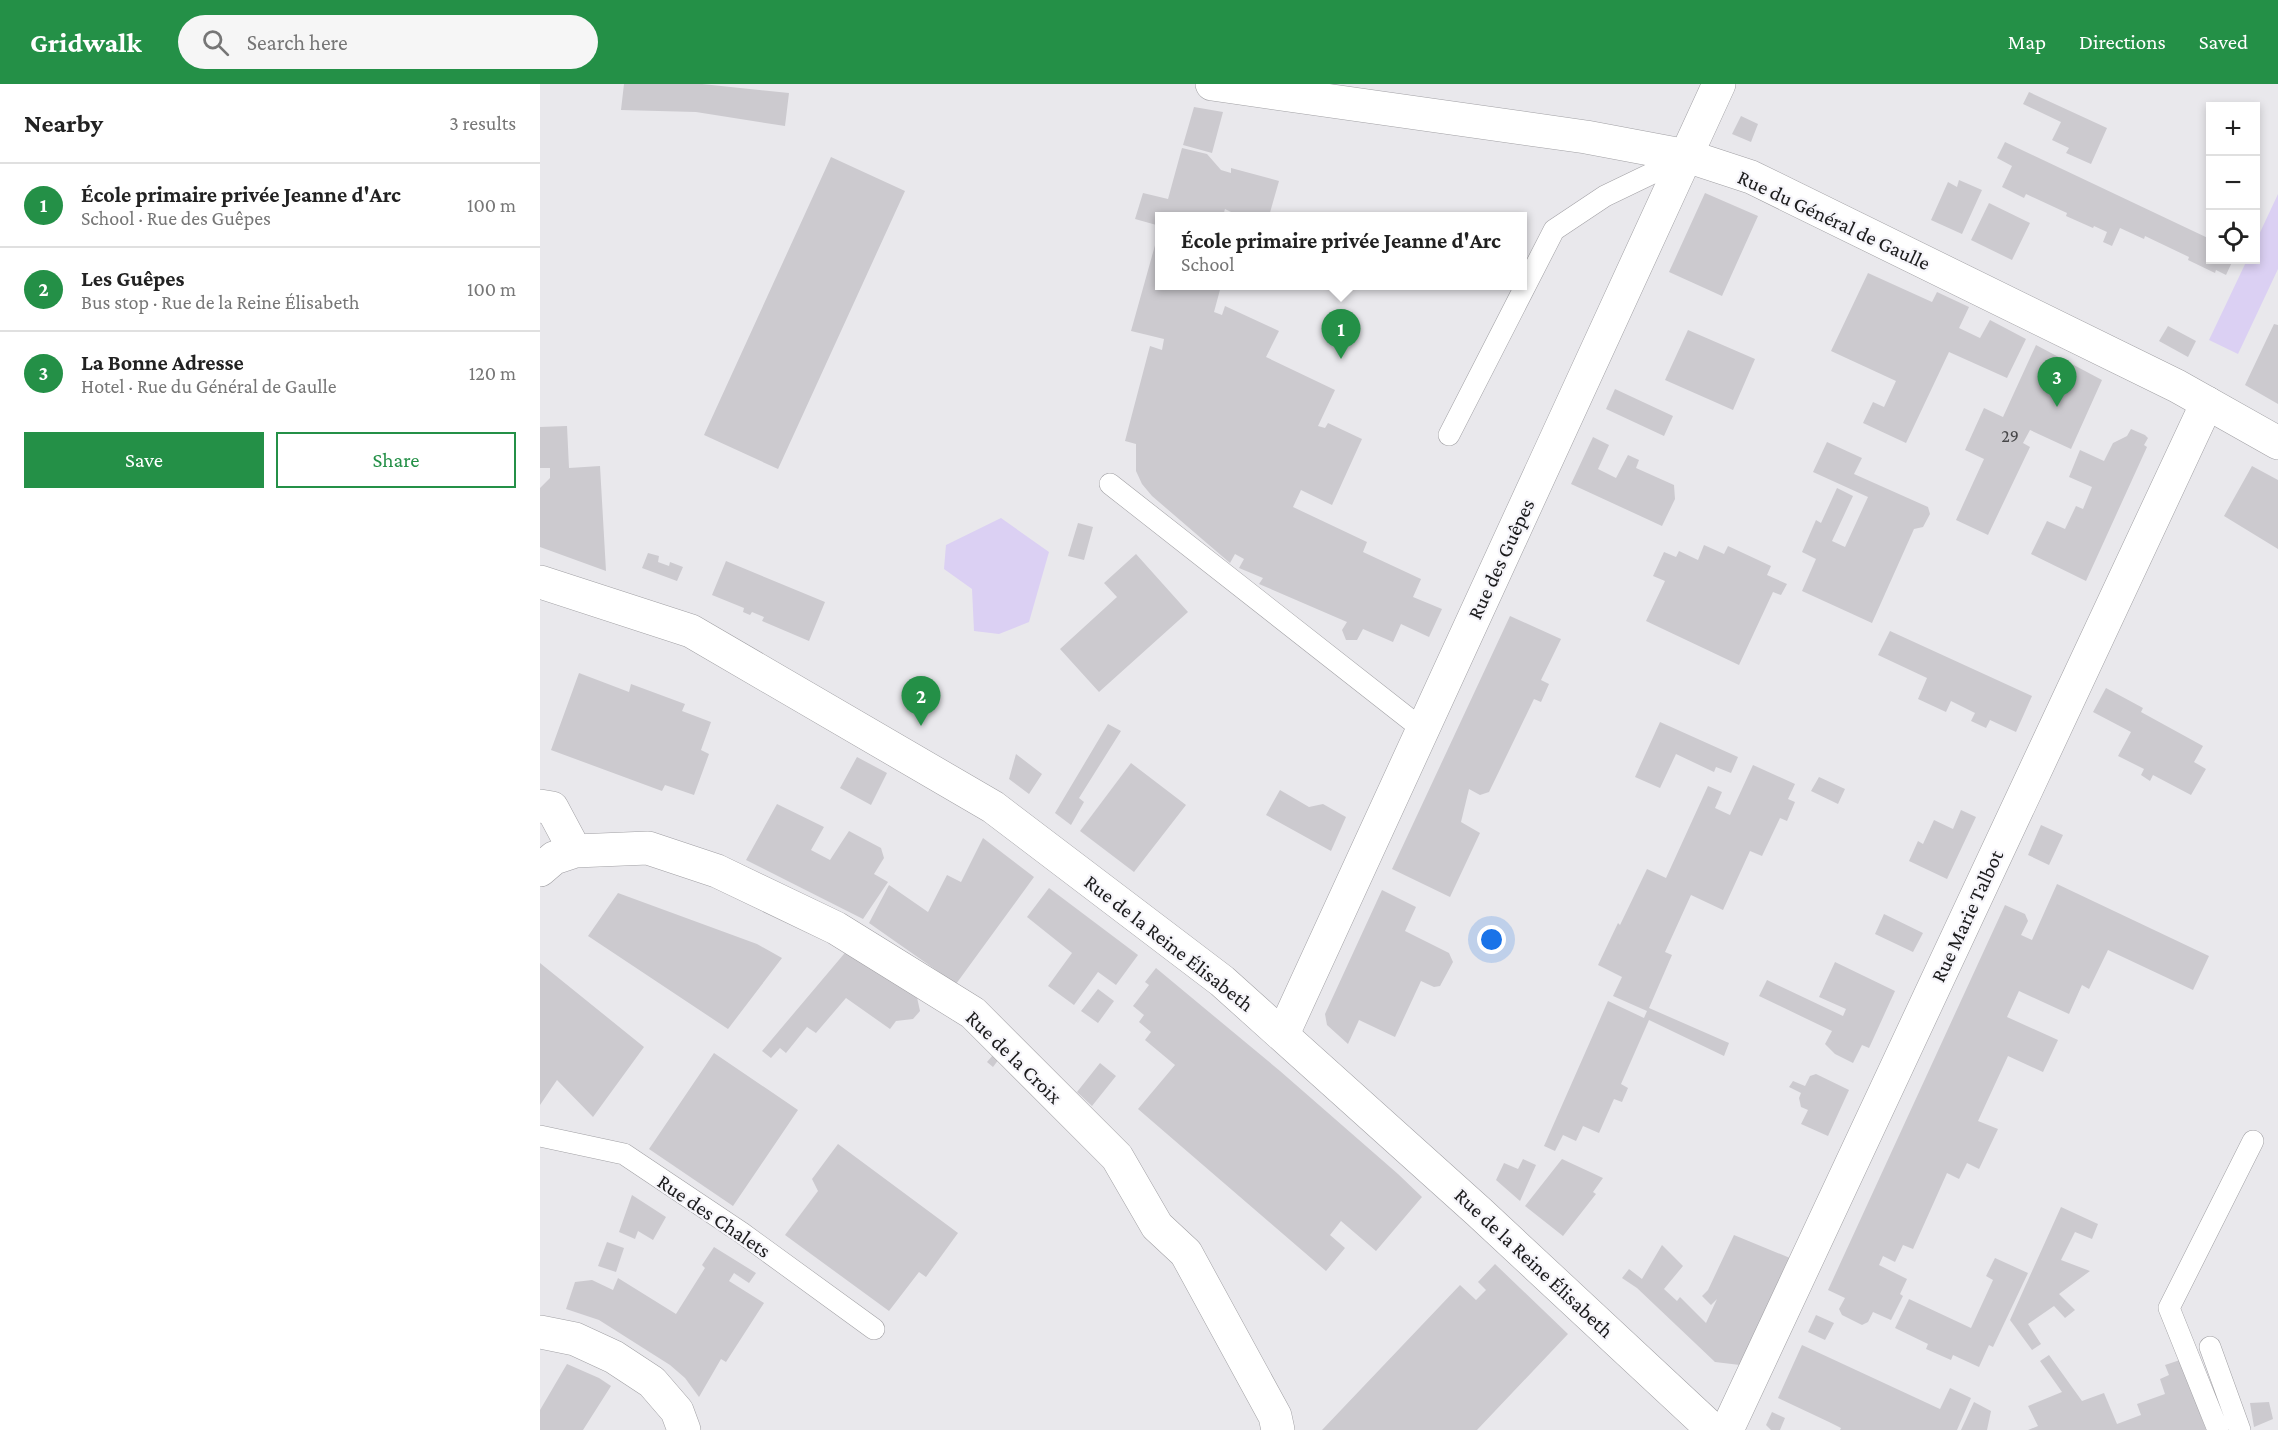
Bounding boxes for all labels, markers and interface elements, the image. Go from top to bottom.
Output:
search box [178,15,598,69]
icon: search [199,26,232,59]
text: Gridwalk [30,27,142,58]
text: Search here [247,30,348,55]
text: Map [2008,30,2046,54]
text: Directions [2079,30,2166,54]
text: Saved [2199,30,2248,54]
map controls [2206,102,2260,264]
button: + [2206,102,2260,156]
text: Nearby [24,109,103,138]
text: 3 results [449,112,516,134]
button: − [2206,156,2260,210]
street label: Rue du Général de Gaulle [1734,165,1934,275]
text: École primaire privée Jeanne d'Arc [81,182,401,207]
text: 1 [40,194,47,216]
text: 100 m [467,194,516,216]
text: School · Rue des Guêpes [81,207,271,229]
button: locate [2206,210,2260,264]
popup [1155,212,1527,290]
text: École primaire privée Jeanne d'Arc [1181,228,1501,253]
text: School [1181,253,1235,275]
text: Les Guêpes [81,266,184,291]
text: 2 [38,278,49,300]
text: 100 m [467,278,516,300]
text: Bus stop · Rue de la Reine Élisabeth [81,291,360,313]
pin: 1 [1322,310,1360,359]
text: La Bonne Adresse [81,350,244,375]
pin: 3 [2038,358,2077,407]
text: 3 [39,362,48,384]
text: 120 m [469,362,516,384]
text: Hotel · Rue du Général de Gaulle [81,375,337,397]
house number: 29 [2001,426,2019,446]
button: Save [24,432,264,488]
button: Share [276,432,516,488]
street label: Rue des Guêpes [1463,495,1539,623]
pin: 2 [902,676,940,726]
street label: Rue Marie Talbot [1926,845,2009,986]
street label: Rue de la Reine Élisabeth [1080,869,1258,1017]
your location [1477,925,1506,954]
street label: Rue de la Croix [961,1005,1067,1109]
street label: Rue des Chalets [653,1169,775,1263]
street label: Rue de la Reine Élisabeth [1450,1183,1618,1343]

